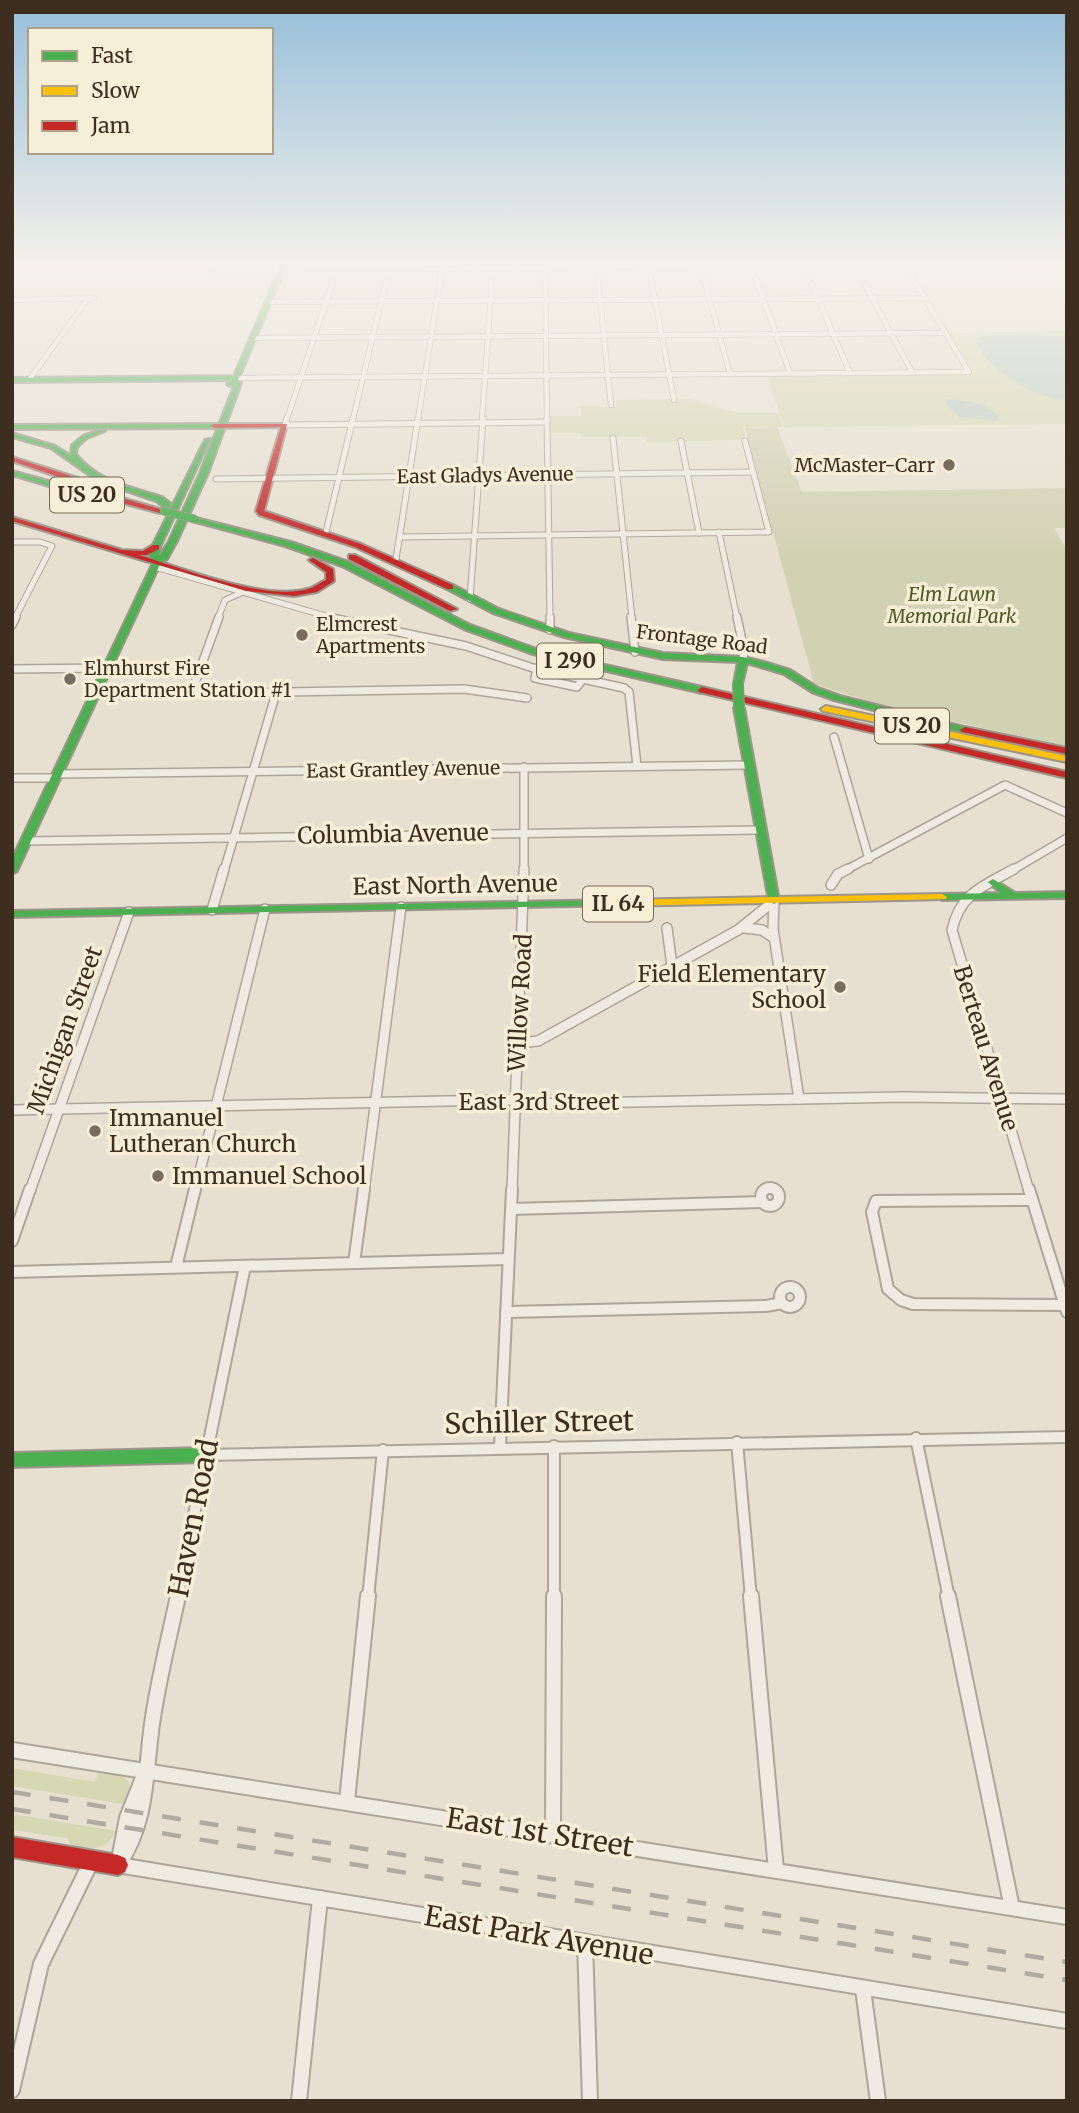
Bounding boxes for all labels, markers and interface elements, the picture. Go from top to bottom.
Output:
legend [28,28,273,154]
text: Fast [91,42,133,69]
text: Slow [91,77,140,104]
text: Jam [90,112,130,139]
place label: McMaster-Carr [794,453,935,477]
marker: McMaster-Carr [941,457,957,473]
street label: East Gladys Avenue [396,461,574,489]
road number: US 20 [50,477,124,512]
park label: Elm Lawn Memorial Park [887,582,1017,628]
place label: Elmcrest Apartments [315,612,425,658]
street label: Frontage Road [635,619,769,659]
marker: Elmcrest Apartments [294,627,310,643]
road number: I 290 [537,644,603,678]
place label: Elmhurst Fire Department Station #1 [84,656,292,702]
marker: Elmhurst Fire Department Station #1 [62,671,78,687]
road number: US 20 [875,708,949,744]
street label: East Grantley Avenue [306,755,500,783]
street label: Columbia Avenue [297,817,489,850]
street label: East North Avenue [352,868,558,901]
road number: IL 64 [583,886,653,922]
street label: Willow Road [501,933,538,1074]
street label: Michigan Street [21,942,108,1118]
place label: Field Elementary School [637,959,827,1014]
street label: Berteau Avenue [948,962,1025,1134]
marker: Field Elementary School [832,979,848,995]
street label: East 3rd Street [459,1087,619,1116]
place label: Immanuel Lutheran Church [109,1103,296,1158]
marker: Immanuel Lutheran Church [87,1123,103,1139]
place label: Immanuel School [172,1161,367,1190]
marker: Immanuel School [150,1168,166,1184]
street label: Schiller Street [444,1402,634,1442]
street label: Haven Road [160,1436,226,1600]
street label: East 1st Street [444,1799,636,1865]
street label: East Park Avenue [422,1897,656,1973]

